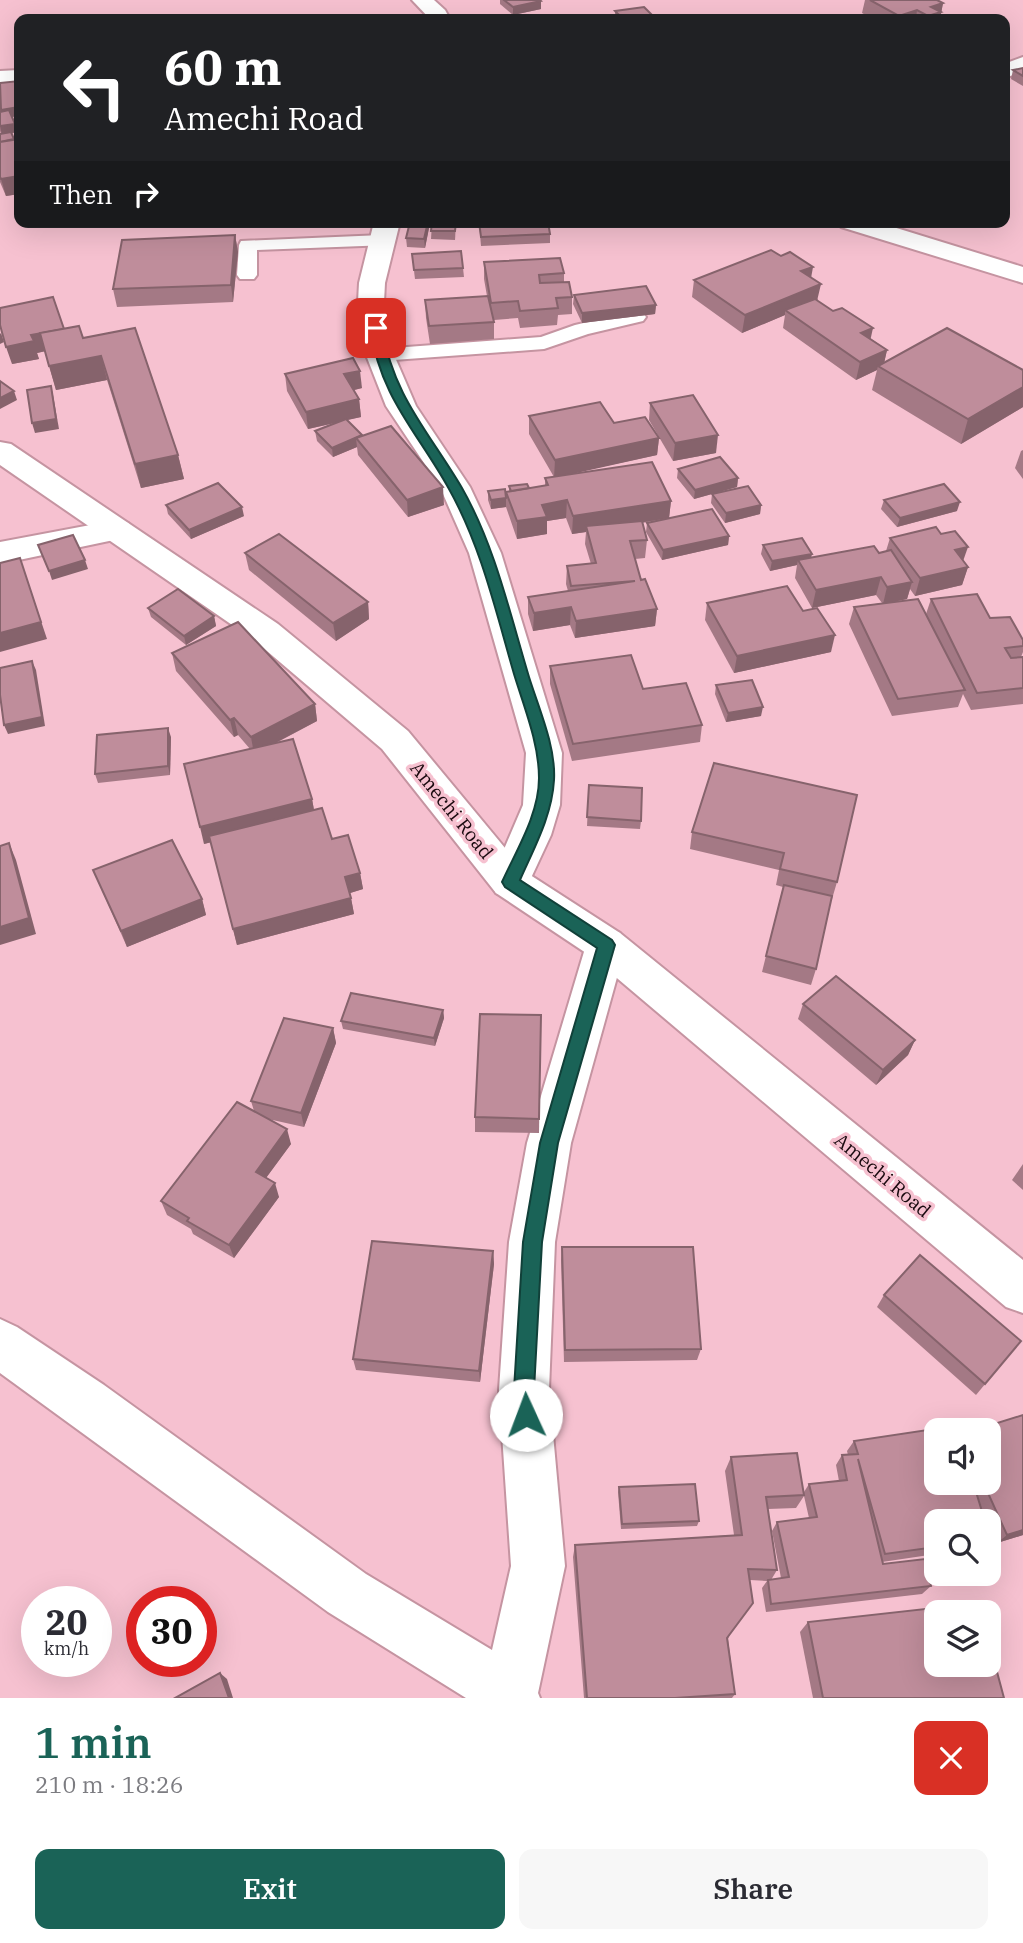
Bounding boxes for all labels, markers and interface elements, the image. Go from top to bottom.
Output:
text: 60 m [164,35,282,98]
icon: left [49,42,140,133]
text: Amechi Road [164,97,364,139]
icon: right [127,175,165,213]
text: Then [49,177,113,211]
pin [346,298,406,358]
icon: arrive [357,309,395,347]
street label: Amechi Road [405,756,499,864]
street label: Amechi Road [830,1128,936,1222]
position arrow [489,1378,563,1452]
map controls [924,1418,1001,1677]
button: sound [924,1418,1001,1495]
button: search [924,1509,1001,1586]
speed limit sign: 30 [126,1586,217,1677]
text: 20 [45,1599,88,1645]
button: layers [924,1600,1001,1677]
text: km/h [44,1637,89,1660]
text: 1 min [35,1715,152,1770]
button: close [914,1721,988,1795]
text: 210 m · 18:26 [35,1769,184,1799]
button: Exit [35,1849,505,1929]
button: Share [519,1849,988,1929]

